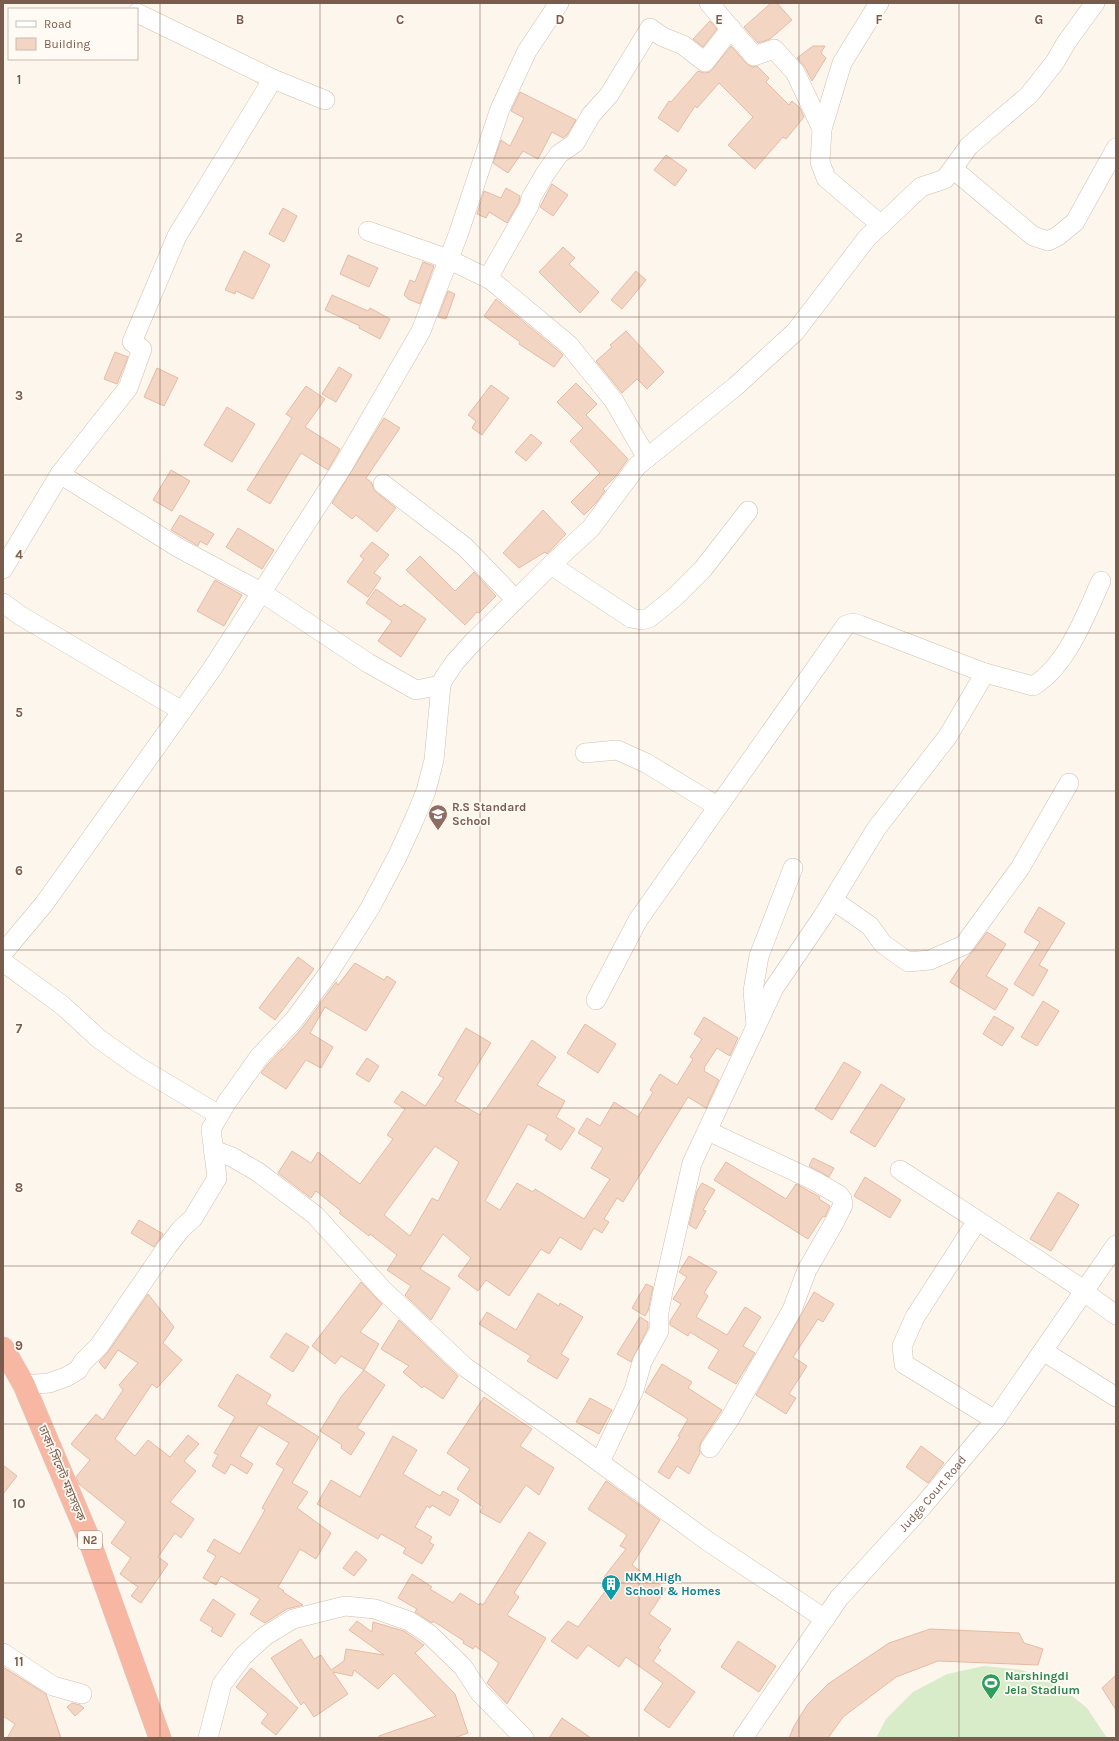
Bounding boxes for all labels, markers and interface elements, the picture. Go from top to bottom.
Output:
legend [8,8,138,60]
text: B [236,12,244,27]
text: C [396,12,404,27]
text: D [556,12,565,27]
text: E [715,12,723,27]
text: F [875,12,883,27]
text: G [1035,12,1043,27]
text: Road [44,17,72,31]
text: Building [44,37,91,51]
text: 1 [17,72,21,87]
text: 2 [15,230,23,245]
text: 3 [15,388,23,403]
text: 4 [15,547,23,562]
text: 5 [15,705,23,720]
place label: R.S Standard School [452,800,526,828]
school or university icon: R.S Standard School [427,803,449,831]
text: 6 [15,863,23,878]
text: 7 [16,1021,23,1036]
text: 8 [15,1180,23,1195]
text: 9 [15,1338,23,1353]
street label: ঢাকা-সিলেট মহাসড়ক [35,1422,90,1523]
street label: Judge Court Road [896,1453,969,1534]
text: 10 [13,1496,25,1511]
road number: N2 [78,1531,102,1549]
place label: NKM High School & Homes [625,1570,721,1598]
building icon: NKM High School & Homes [600,1573,622,1601]
text: 11 [14,1654,24,1669]
place label: Narshingdi Jela Stadium [1005,1669,1080,1697]
sports icon: Narshingdi Jela Stadium [980,1672,1002,1700]

